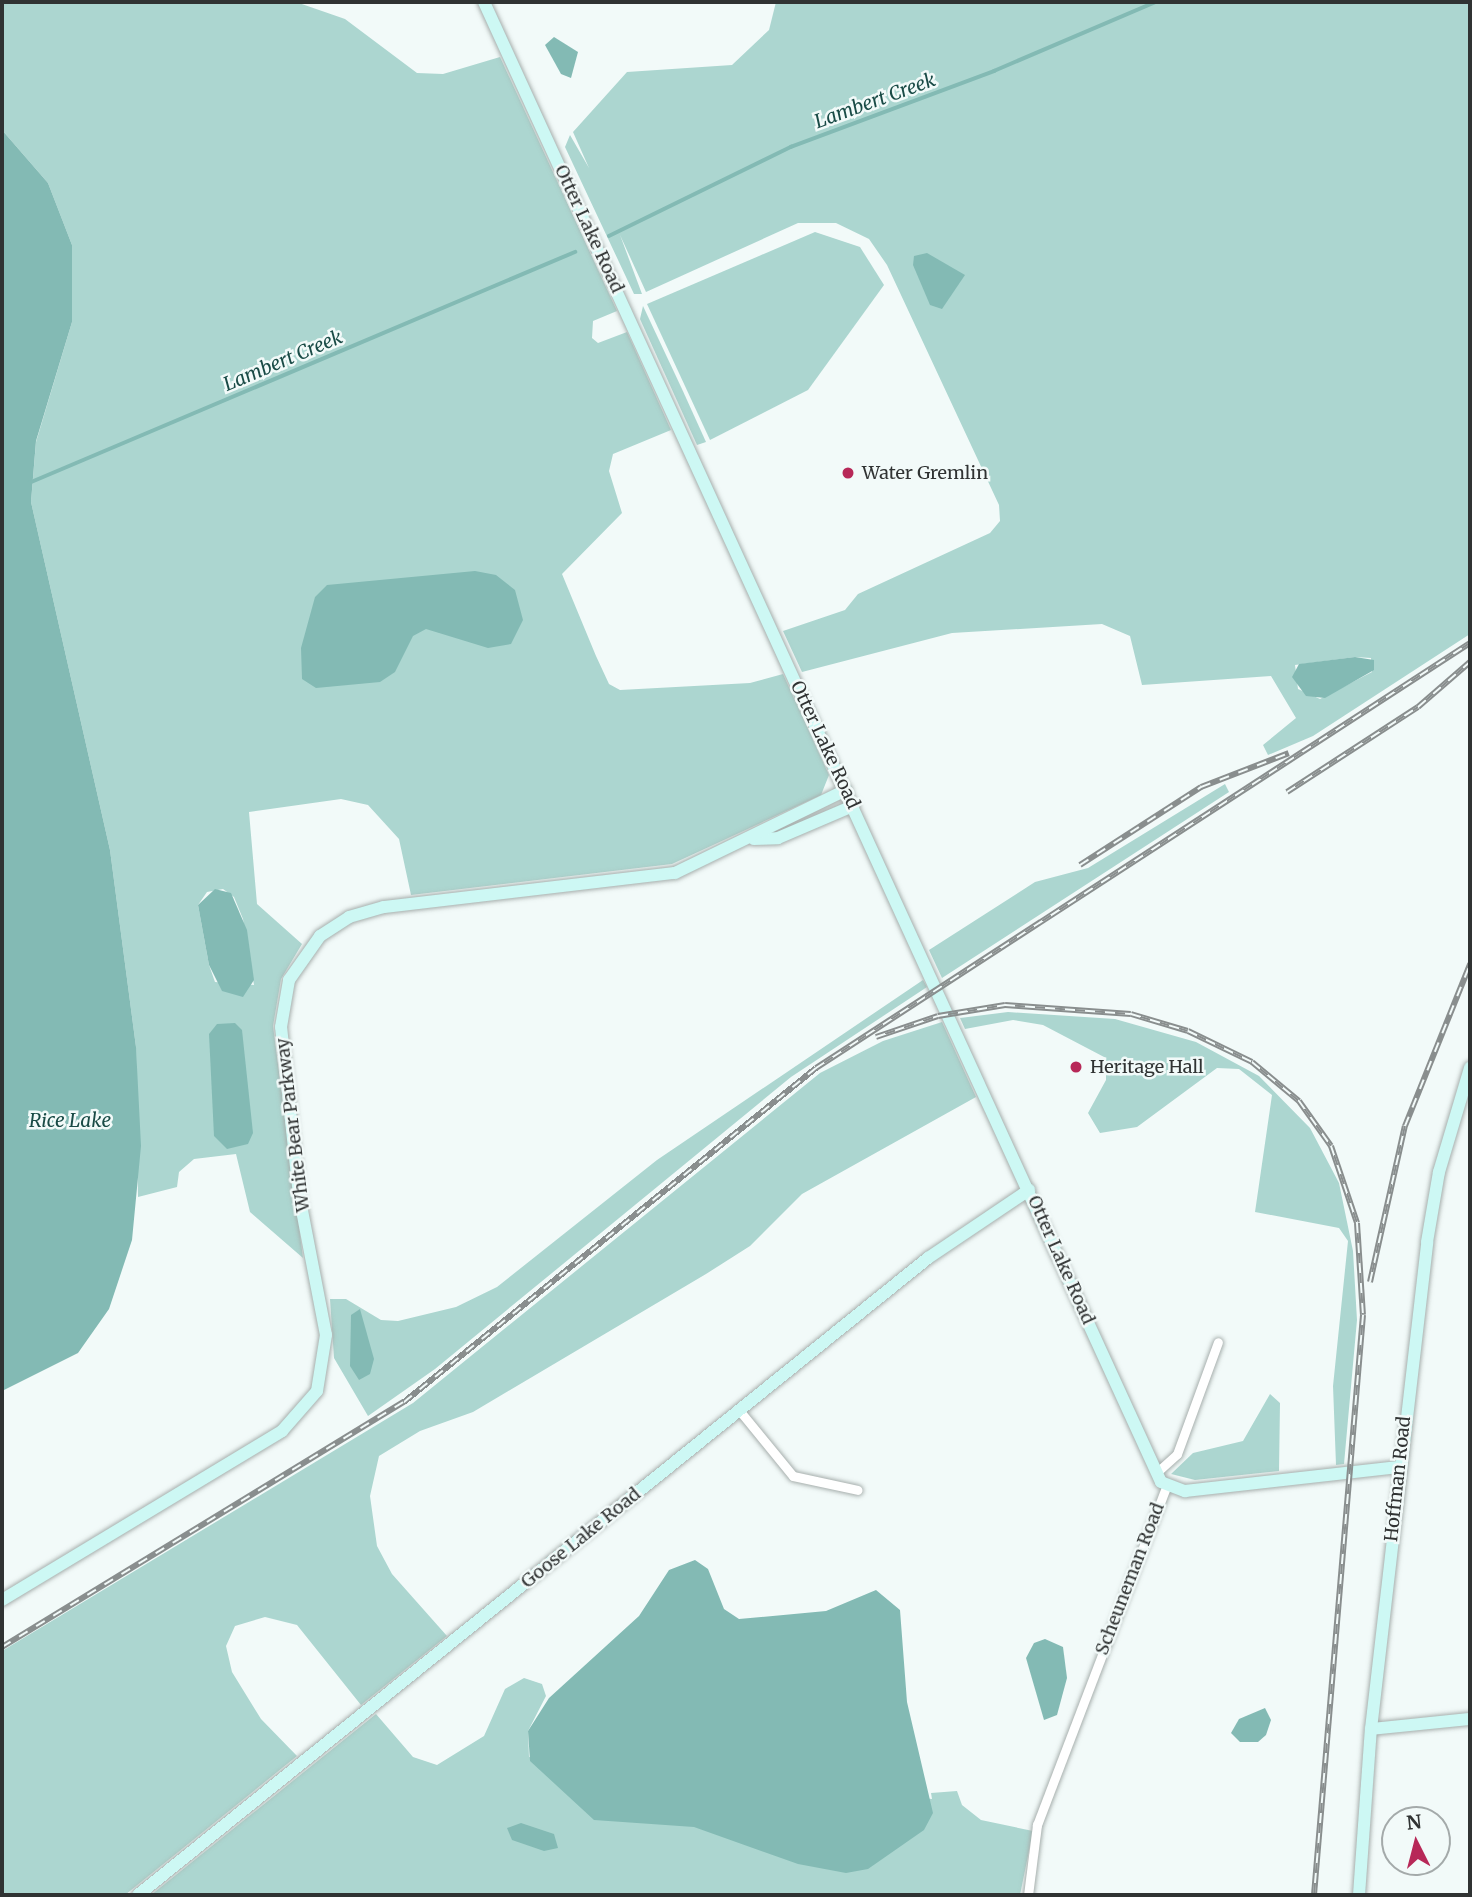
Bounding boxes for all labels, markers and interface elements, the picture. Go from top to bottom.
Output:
water label: Lambert Creek [812,69,938,133]
street label: Otter Lake Road [550,162,628,296]
water label: Lambert Creek [220,326,346,396]
place label: Water Gremlin [862,462,988,484]
marker: Water Gremlin [840,465,856,481]
street label: Otter Lake Road [786,678,864,812]
street label: White Bear Parkway [272,1037,314,1213]
place label: Heritage Hall [1090,1056,1204,1078]
marker: Heritage Hall [1068,1059,1084,1075]
water label: Rice Lake [29,1110,111,1132]
street label: Otter Lake Road [1023,1192,1099,1328]
street label: Hoffman Road [1381,1415,1415,1543]
street label: Goose Lake Road [517,1483,645,1593]
street label: Scheuneman Road [1091,1500,1169,1658]
north arrow [1381,1806,1451,1876]
text: N [1405,1809,1423,1835]

